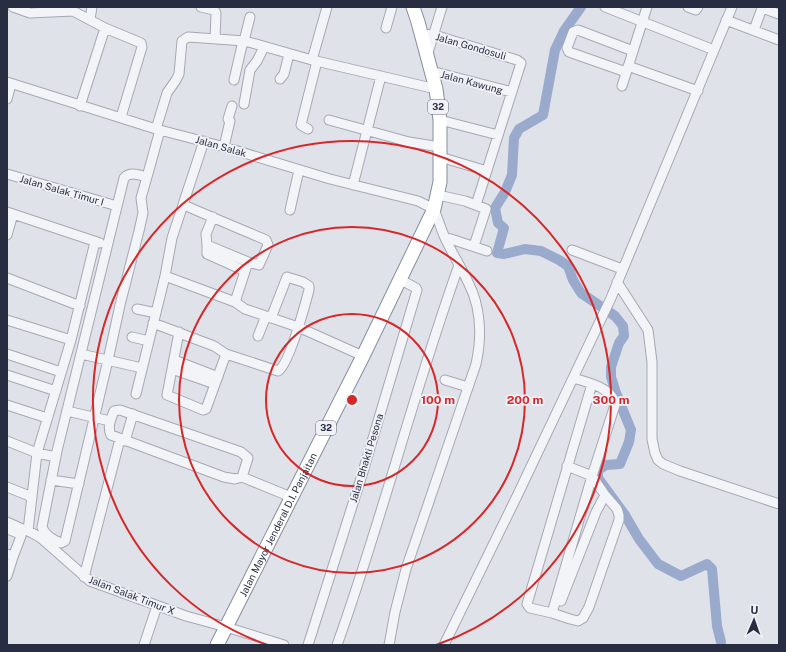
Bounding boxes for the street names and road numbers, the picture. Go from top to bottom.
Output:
street label: Jalan Gondosuli [434,30,508,62]
street label: Jalan Kawung [440,68,504,96]
road number: 32 [428,100,448,114]
street label: Jalan Salak [194,133,248,159]
street label: Jalan Salak Timur I [19,172,105,208]
street label: Jalan Bhakti Pesona [347,412,385,504]
road number: 32 [316,421,336,435]
street label: Jalan Mayor Jenderal D.I. Panjaitan [237,450,319,598]
street label: Jalan Salak Timur X [87,573,177,617]

